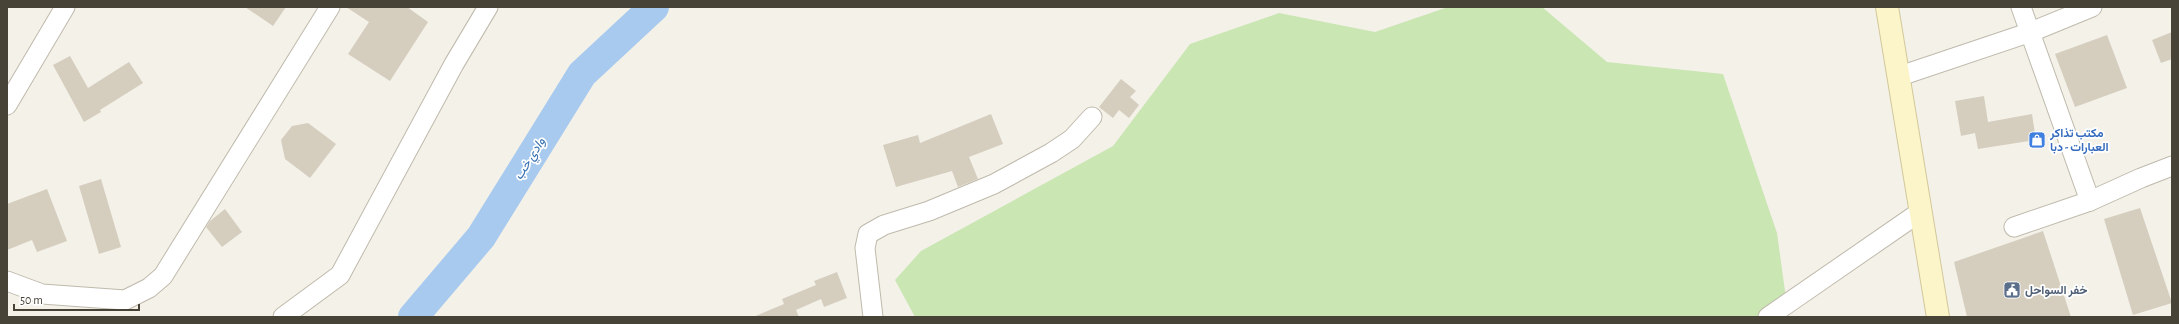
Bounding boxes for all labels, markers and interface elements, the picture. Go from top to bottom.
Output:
place label: مكتب تذاكر العبارات - دبا [2049,127,2109,155]
shop icon: مكتب تذاكر العبارات - دبا [2027,130,2047,150]
water label: وادي خب [512,135,551,184]
public building icon: خفر السواحل [2002,280,2022,300]
place label: خفر السواحل [2025,284,2087,298]
scale bar [14,286,139,312]
text: 50 m [20,294,43,306]

